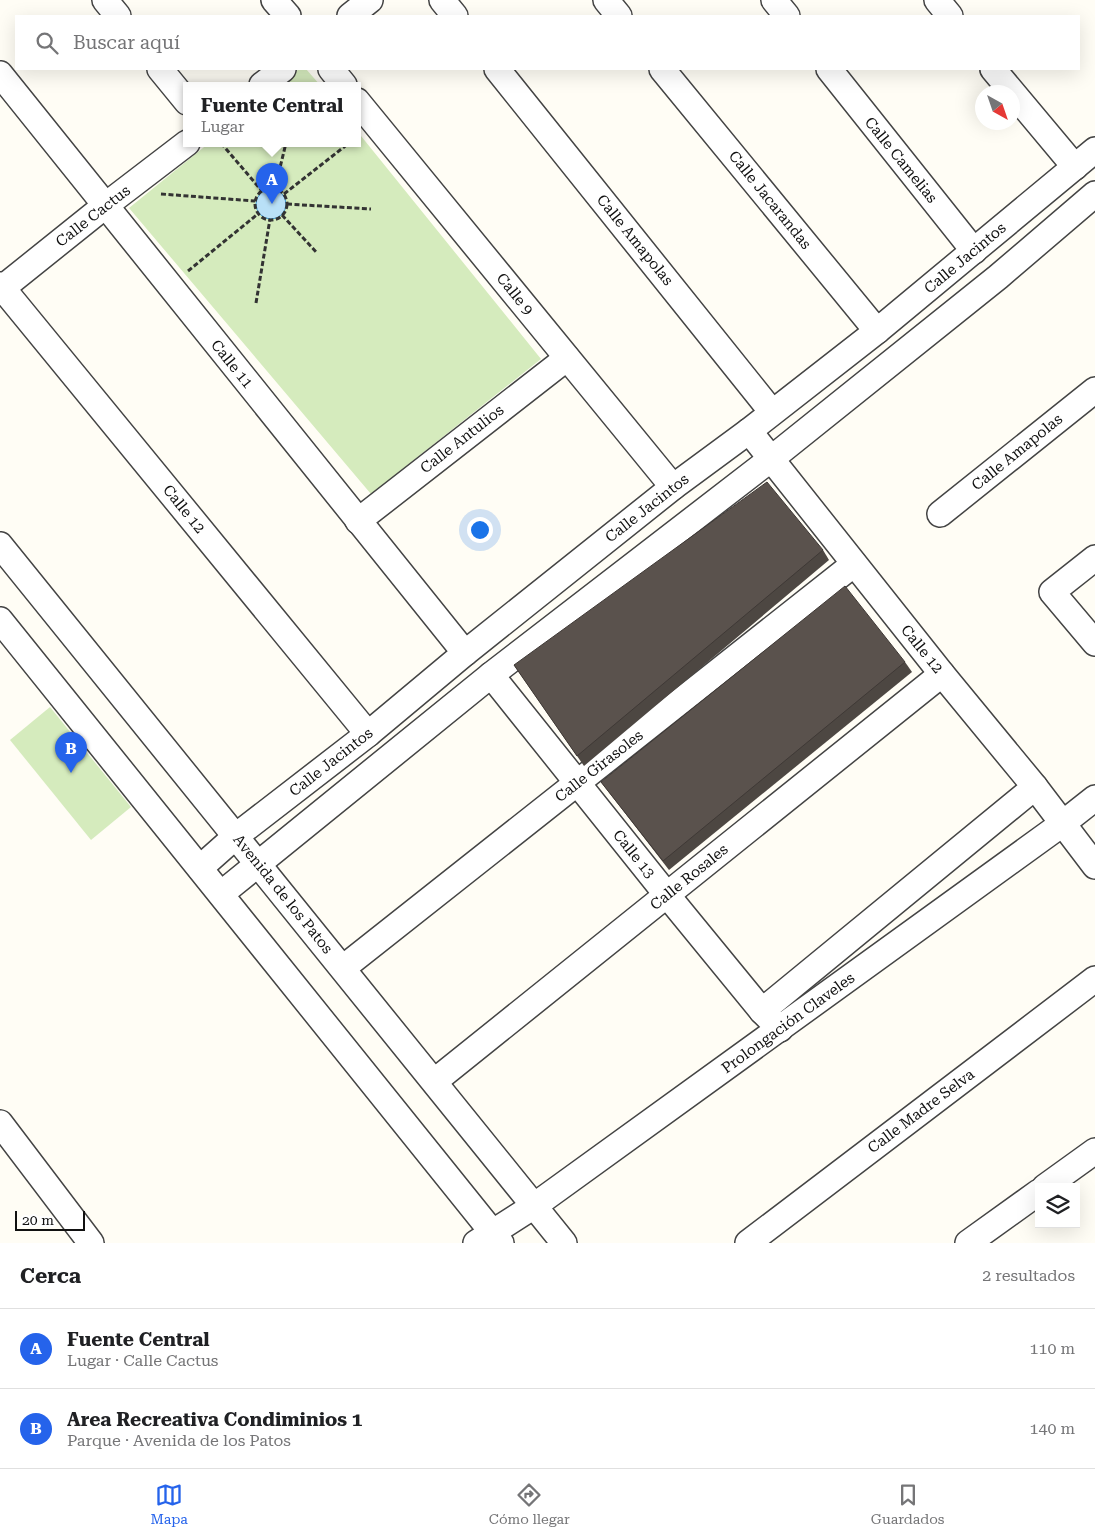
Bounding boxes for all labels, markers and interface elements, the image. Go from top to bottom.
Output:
search box [15,15,1080,70]
icon: search [33,29,61,57]
text: Buscar aquí [73,31,180,54]
popup [183,82,361,147]
north arrow [975,85,1020,130]
text: Fuente Central [201,94,343,117]
street label: Calle Camelias [861,113,941,207]
text: Lugar [201,117,245,136]
street label: Calle Jacarandas [725,147,815,253]
pin: A [256,163,288,204]
street label: Calle Cactus [52,181,134,251]
street label: Calle Amapolas [593,191,677,289]
street label: Calle Jacintos [921,219,1009,297]
street label: Calle 9 [493,269,537,319]
street label: Calle 11 [207,336,257,392]
street label: Calle Antulios [417,401,507,477]
street label: Calle Amapolas [968,410,1066,494]
street label: Calle Jacintos [602,470,692,546]
street label: Calle 12 [159,481,209,537]
your location [467,517,493,543]
street label: Calle 12 [897,621,947,677]
street label: Calle Jacintos [286,724,376,800]
street label: Calle Girasoles [551,726,647,806]
pin: B [55,732,87,773]
street label: Calle 13 [609,826,659,882]
street label: Avenida de los Patos [229,831,337,957]
street label: Calle Rosales [647,840,731,914]
street label: Prolongación Claveles [718,969,858,1077]
street label: Calle Madre Selva [864,1065,978,1157]
map controls [1035,1183,1080,1228]
button: layers [1035,1183,1080,1228]
scale bar [15,1208,85,1231]
text: 20 m [22,1212,54,1228]
text: Cerca [20,1264,81,1288]
text: 2 resultados [982,1266,1075,1285]
text: Fuente Central [67,1328,210,1351]
text: A [30,1339,42,1358]
text: 110 m [1029,1339,1075,1358]
text: Lugar · Calle Cactus [67,1351,218,1370]
text: Area Recreativa Condiminios 1 [67,1408,362,1431]
text: B [30,1419,42,1438]
text: 140 m [1029,1419,1075,1438]
text: Parque · Avenida de los Patos [67,1431,291,1450]
tab: Mapa [150,1481,188,1527]
tab: Cómo llegar [489,1481,570,1527]
tab: Guardados [871,1481,945,1527]

